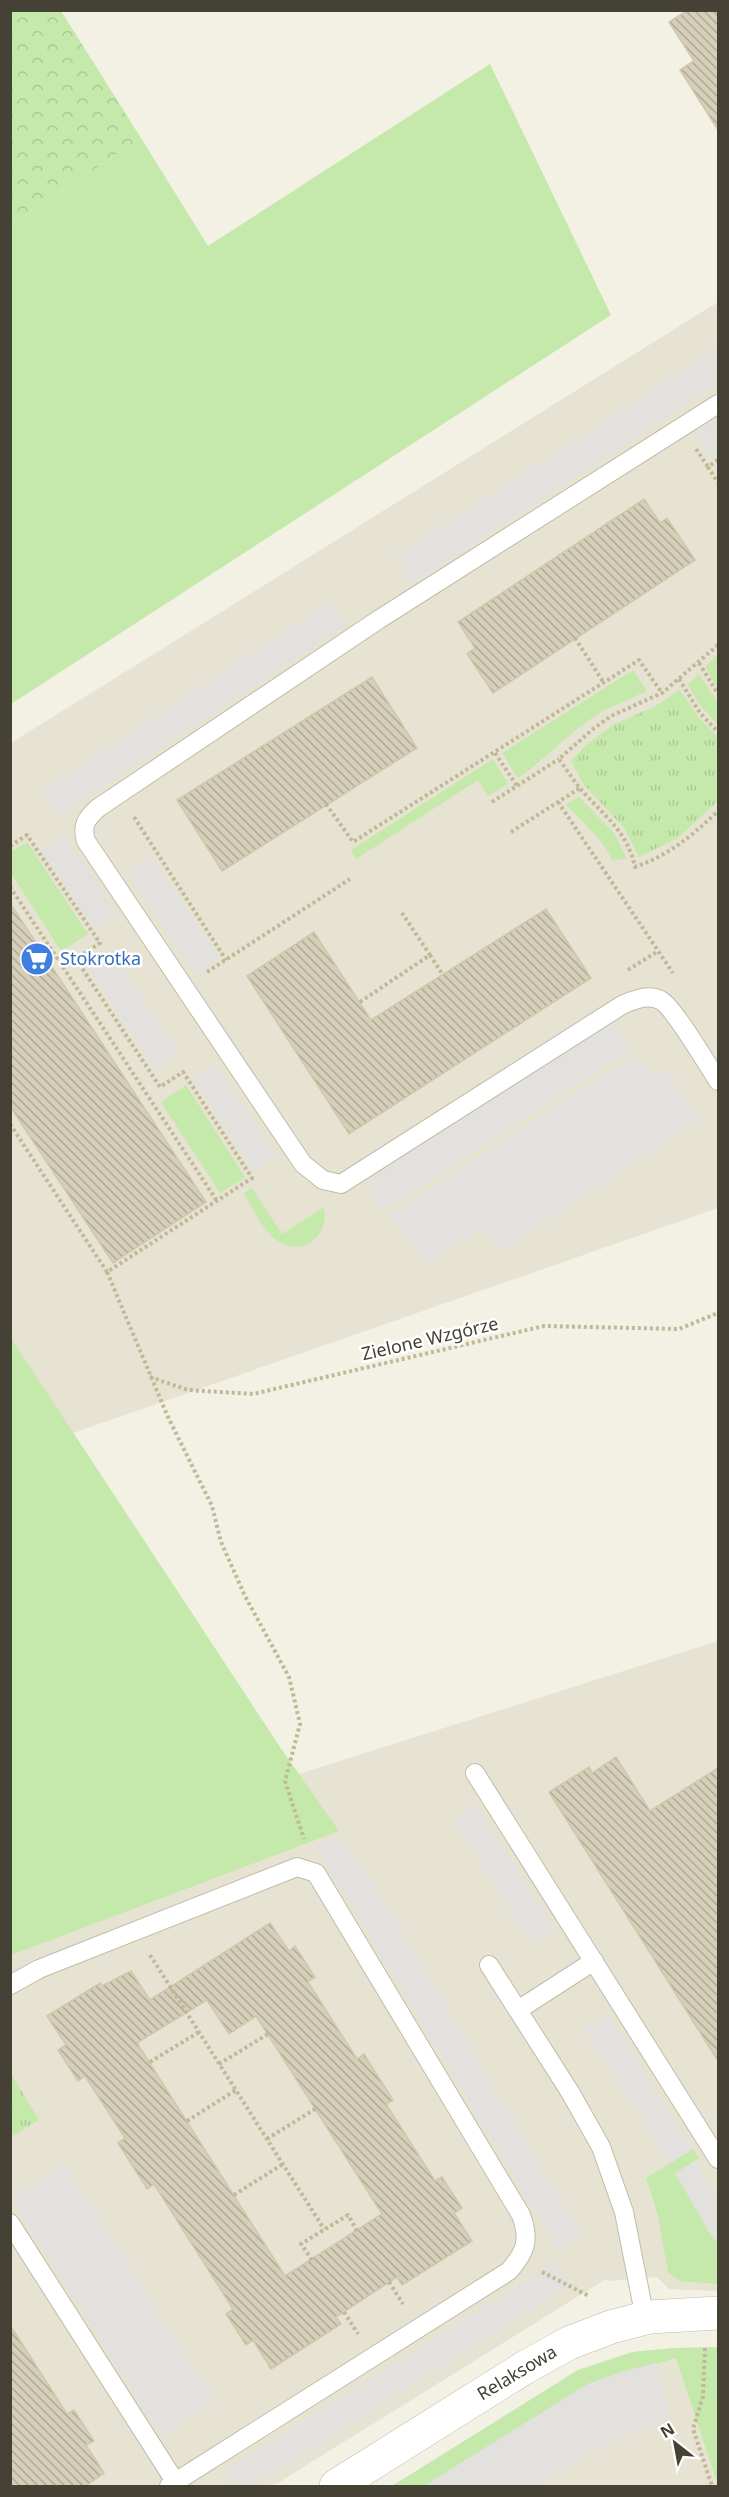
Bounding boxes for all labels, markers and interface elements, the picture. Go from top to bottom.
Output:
supermarket icon: Stokrotka [19,941,55,977]
place label: Stokrotka [60,946,141,970]
street label: Zielone Wzgórze [359,1311,501,1365]
street label: Relaksowa [472,2339,561,2405]
north arrow [645,2413,705,2473]
text: N [656,2417,679,2443]

